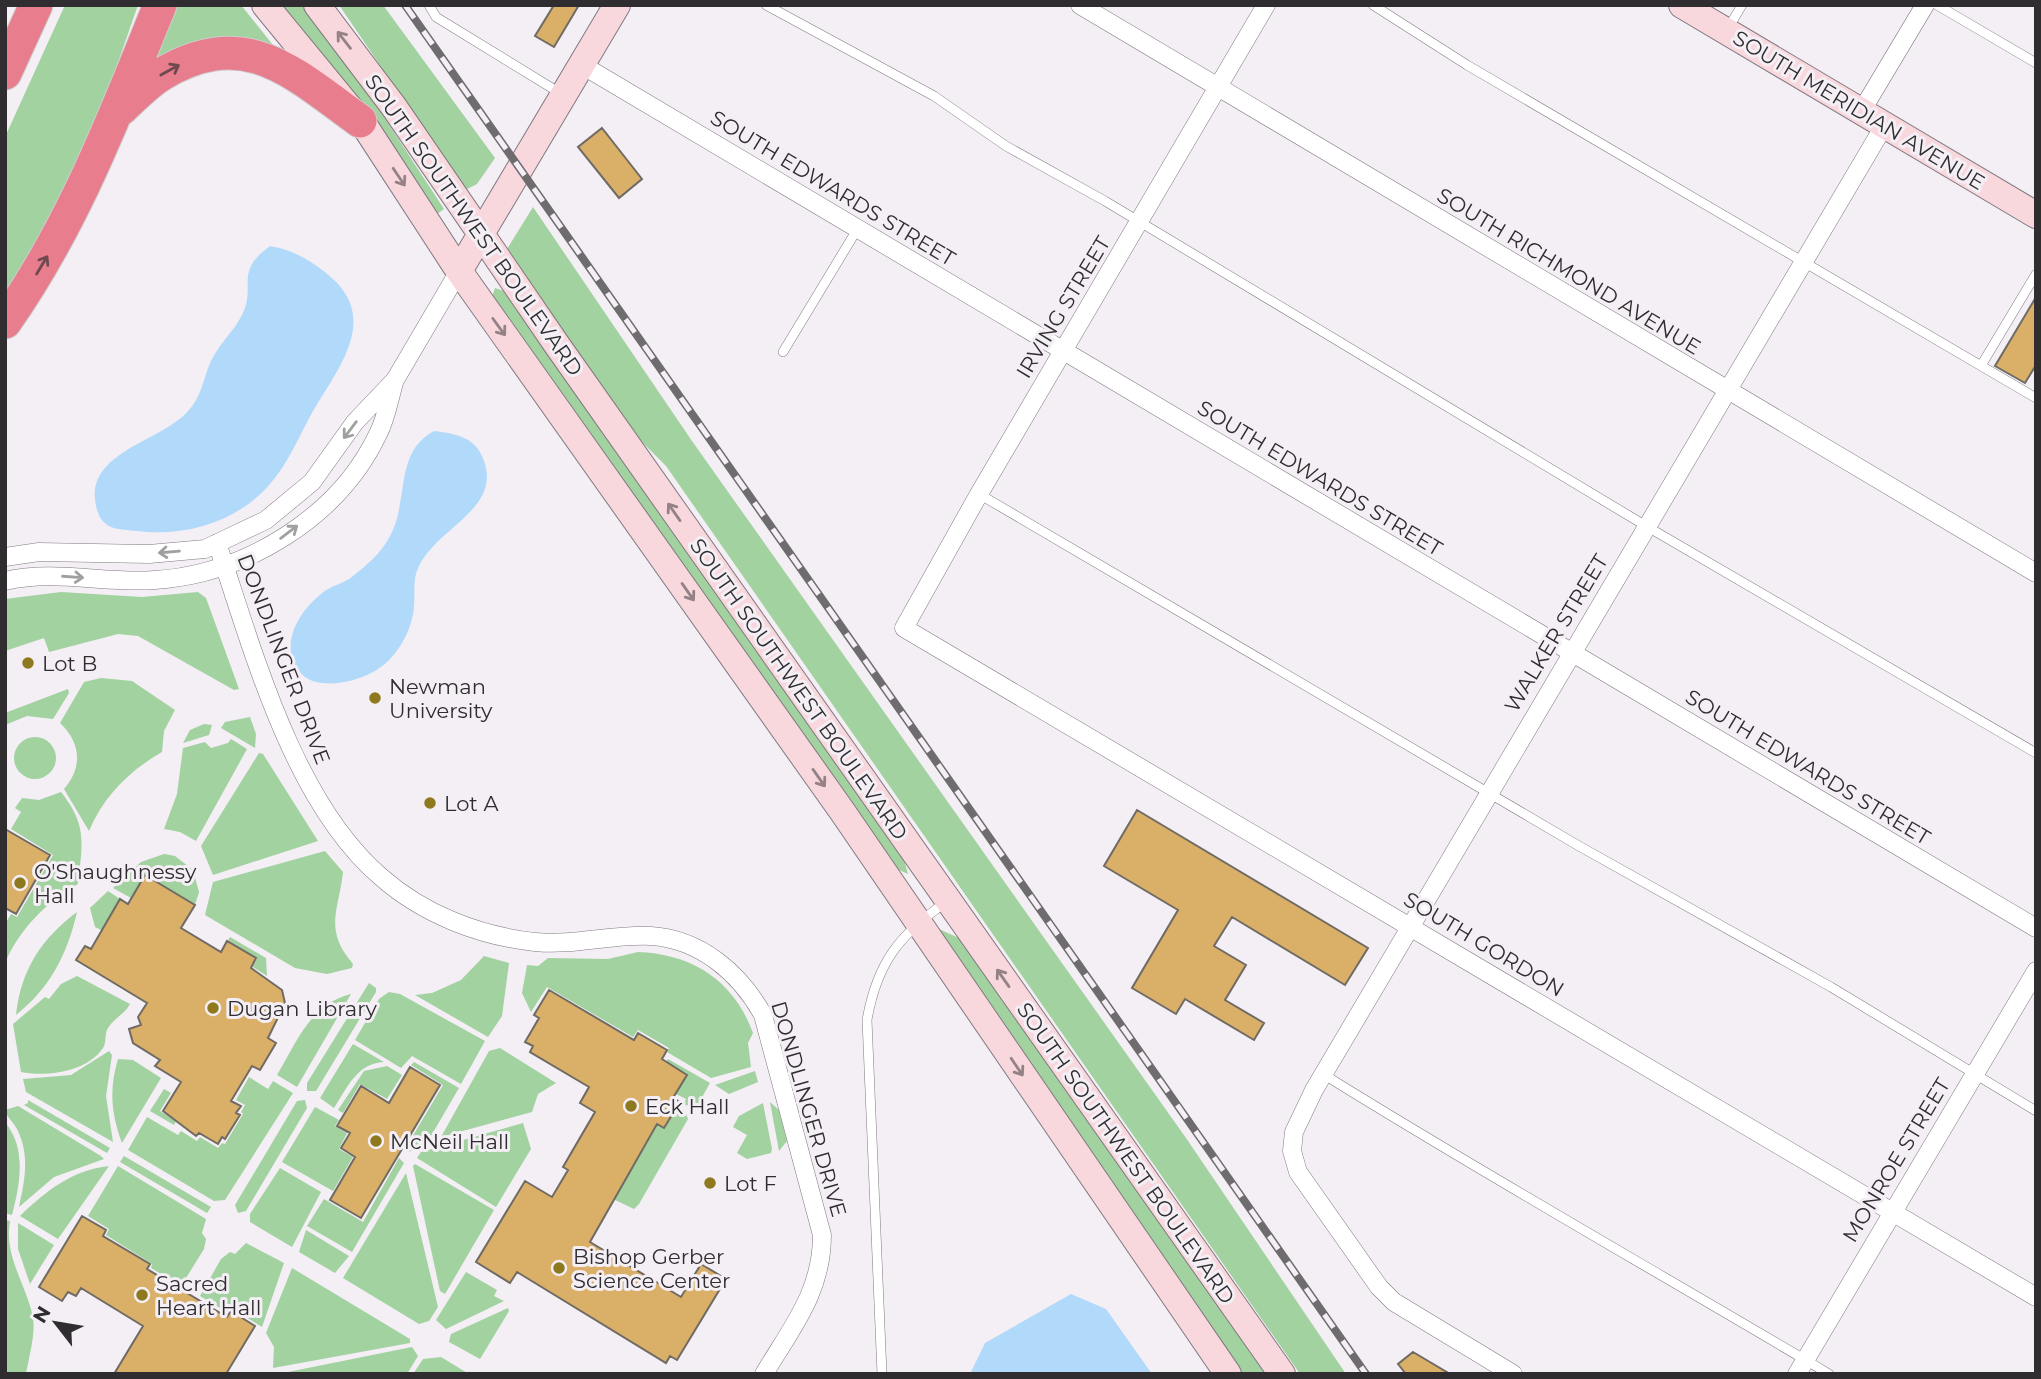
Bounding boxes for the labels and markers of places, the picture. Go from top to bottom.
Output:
place label: Lot B [42,651,97,676]
marker: Lot B [20,655,36,671]
place label: Newman University [389,674,493,723]
marker: Newman University [367,690,383,706]
place label: Lot A [444,791,499,816]
marker: Lot A [422,795,438,811]
place label: O'Shaughnessy Hall [34,859,197,908]
marker: O'Shaughnessy Hall [12,875,28,891]
place label: Dugan Library [227,996,377,1021]
marker: Dugan Library [205,1000,221,1016]
place label: Eck Hall [645,1094,729,1119]
marker: Eck Hall [623,1098,639,1114]
place label: McNeil Hall [390,1129,509,1154]
marker: McNeil Hall [368,1133,384,1149]
place label: Lot F [724,1171,777,1196]
marker: Lot F [702,1175,718,1191]
place label: Bishop Gerber Science Center [573,1244,730,1293]
marker: Bishop Gerber Science Center [551,1260,567,1276]
place label: Sacred Heart Hall [156,1271,261,1320]
marker: Sacred Heart Hall [134,1287,150,1303]

